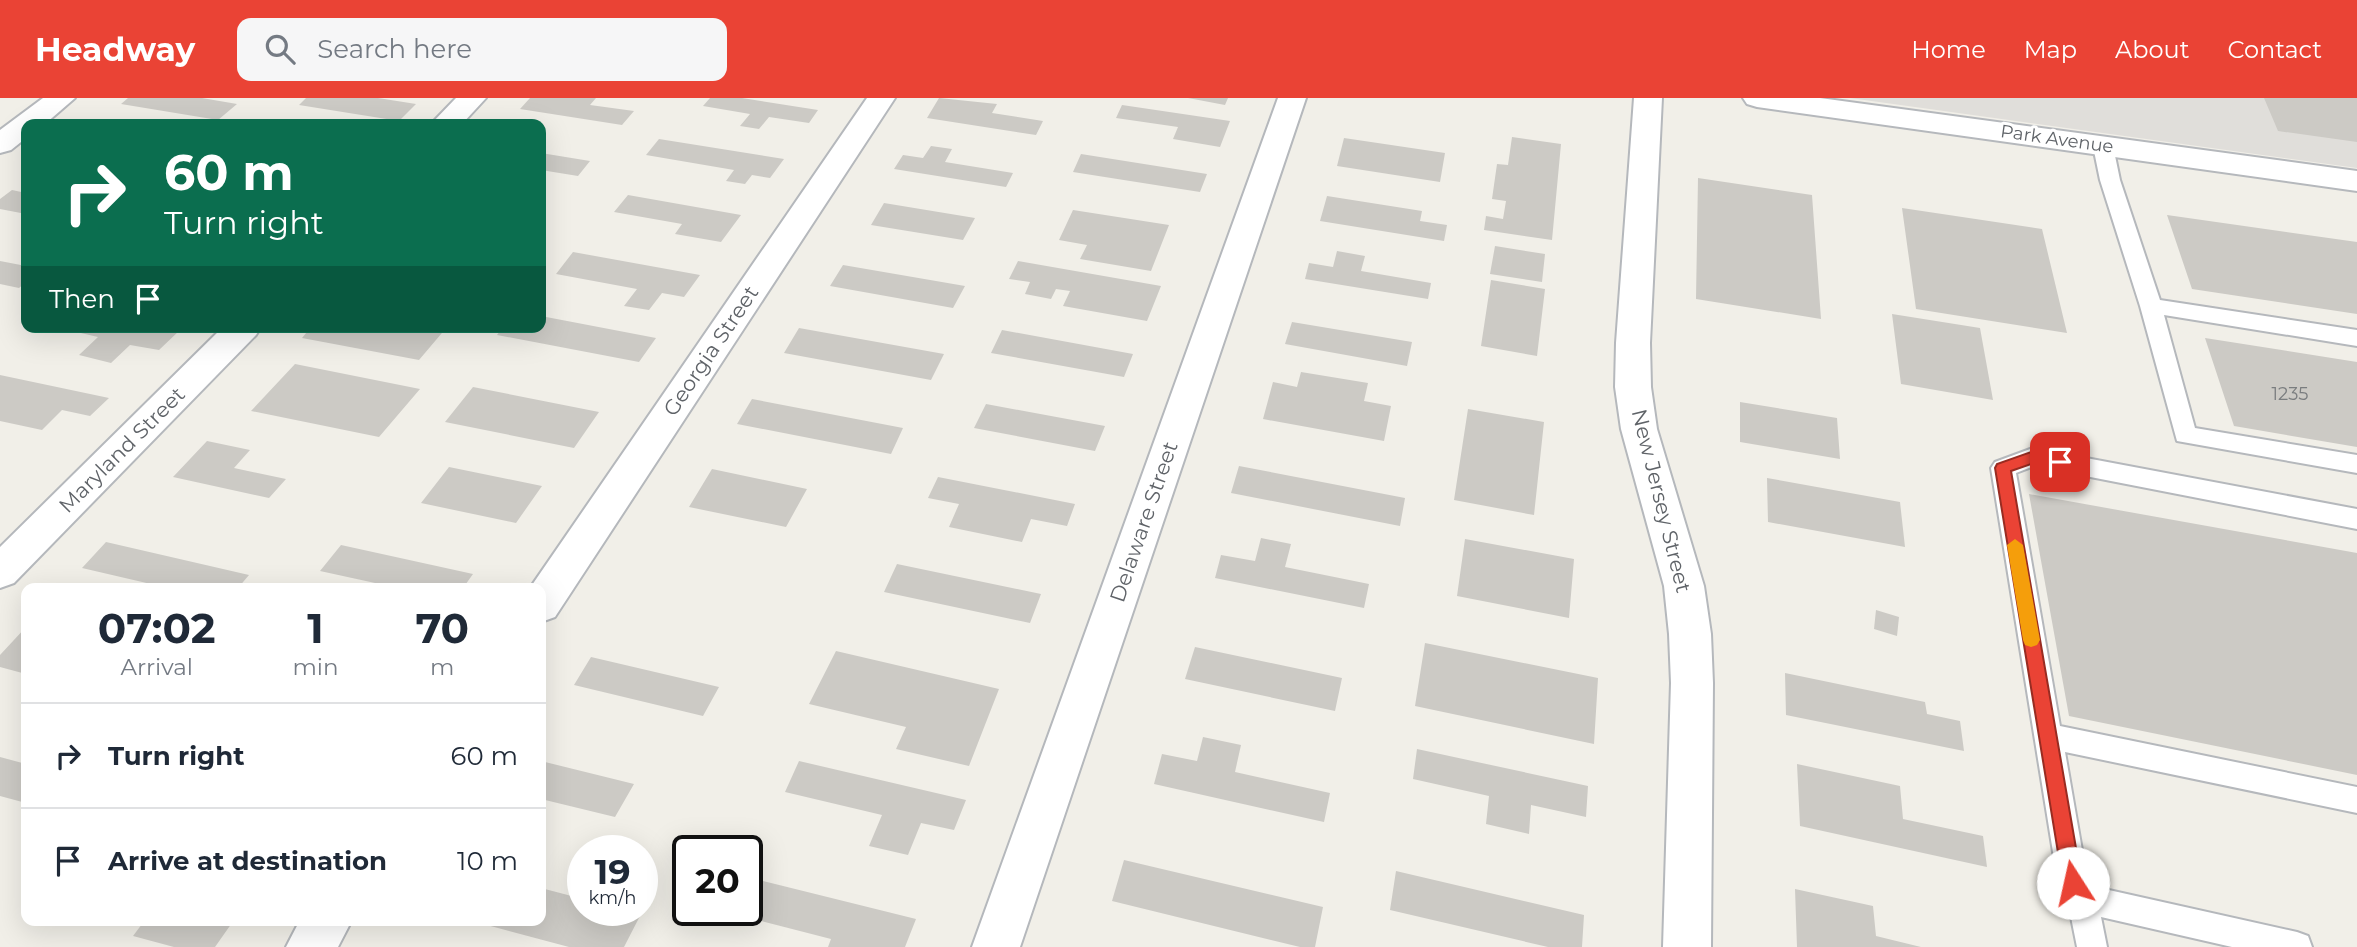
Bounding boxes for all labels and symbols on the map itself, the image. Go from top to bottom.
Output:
street label: Park Avenue [1999,120,2115,158]
street label: Georgia Street [658,281,763,421]
street label: Maryland Street [54,382,190,518]
house number: 1235 [2272,383,2308,405]
street label: New Jersey Street [1627,407,1696,595]
pin [2030,432,2090,492]
street label: Delaware Street [1104,438,1183,605]
speed limit sign: 20 [672,835,763,926]
position arrow [2036,846,2110,920]

